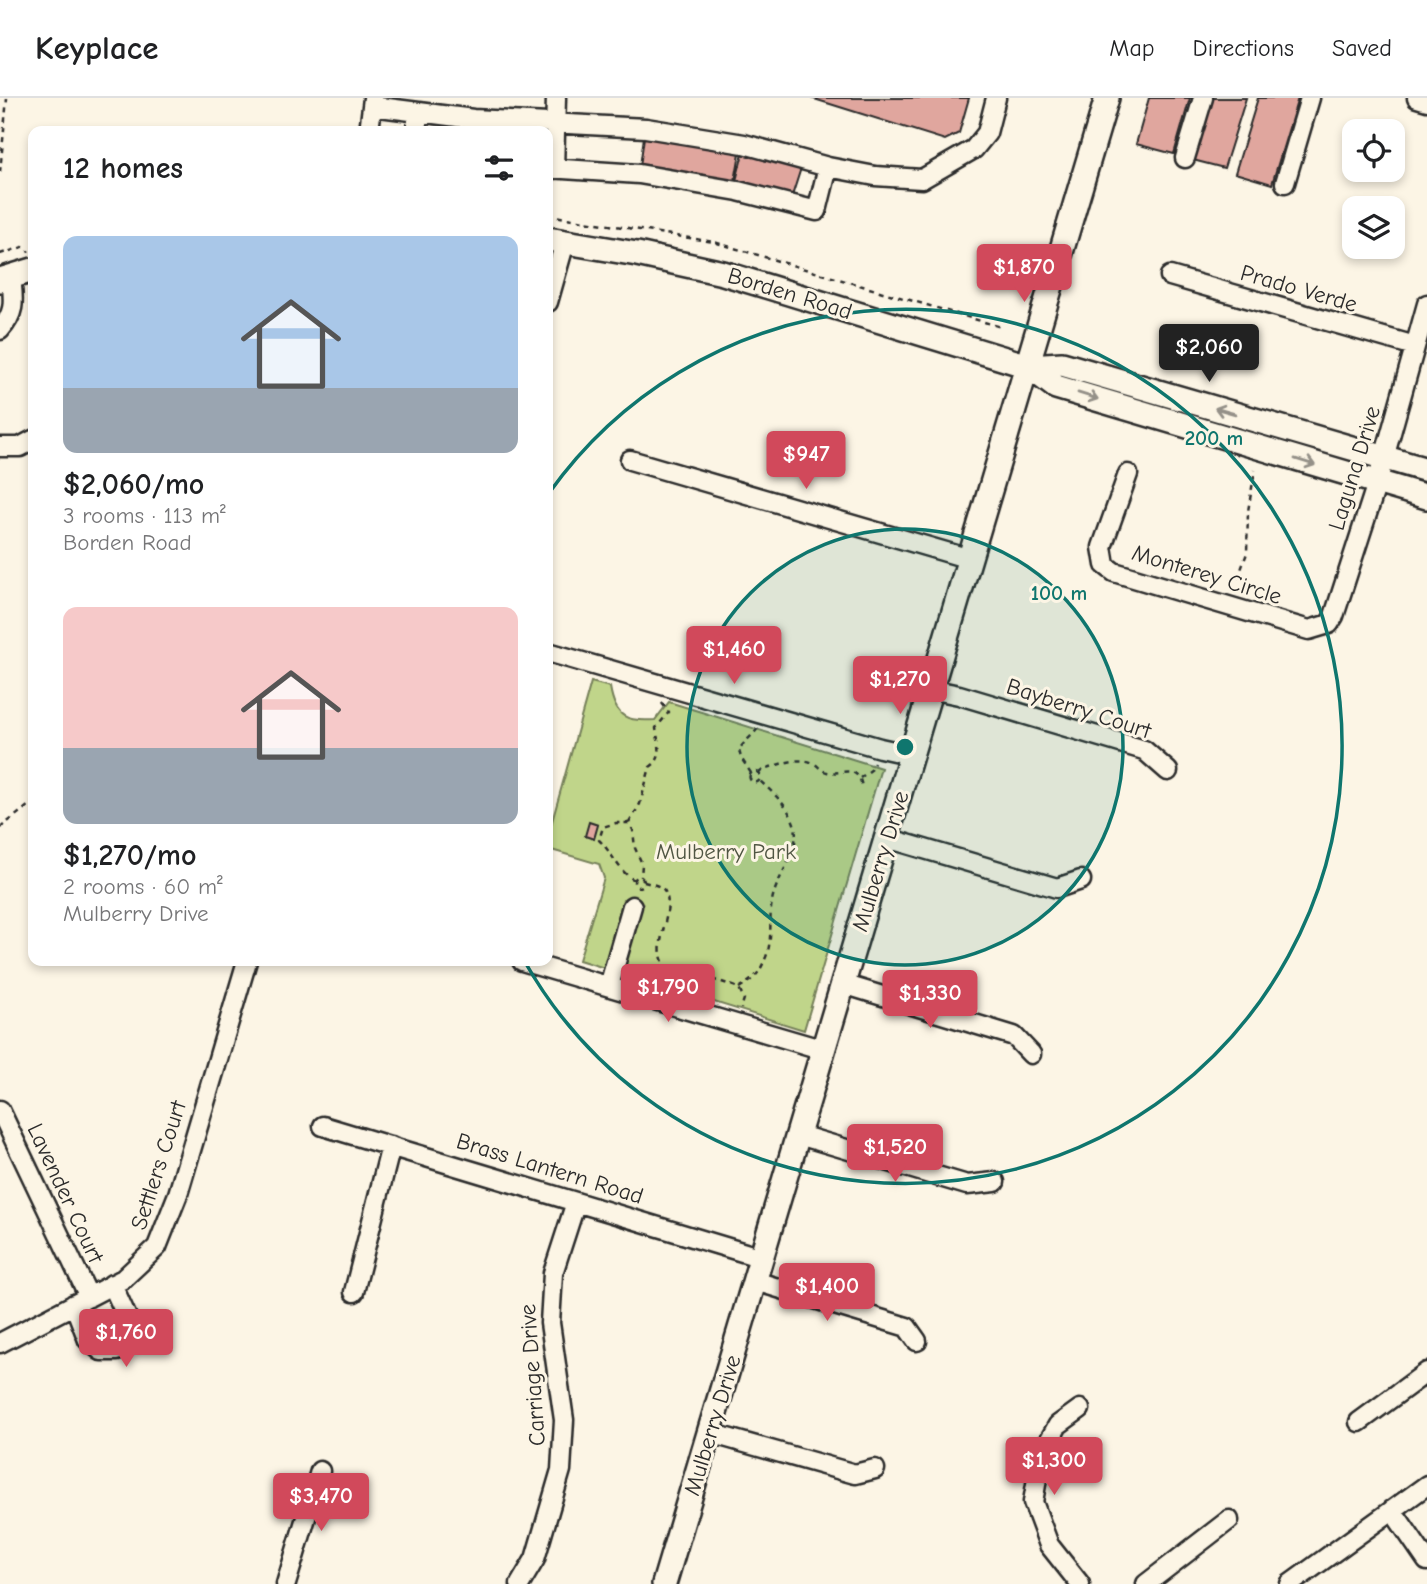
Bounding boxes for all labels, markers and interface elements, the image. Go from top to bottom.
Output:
text: Keyplace [35,29,158,67]
text: Map [1109,34,1155,62]
text: Directions [1193,34,1294,62]
text: Saved [1332,34,1392,62]
map controls [1342,119,1405,259]
button: locate [1342,119,1405,182]
icon: filters [480,149,518,187]
text: 12 homes [63,151,183,186]
button: layers [1342,196,1405,259]
pin: $1,870 [967,244,1081,304]
text: $1,870 [993,253,1055,280]
street label: Prado Verde [1237,259,1360,318]
street label: Borden Road [724,262,855,325]
icon: home [228,281,354,407]
pin: $2,060 [1152,324,1266,384]
text: $2,060 [1175,333,1243,360]
one-way arrow [1076,391,1098,404]
one-way arrow [1214,403,1236,416]
street label: Laguna Drive [1323,403,1386,534]
text: 200 m [1185,426,1243,450]
pin: $947 [765,432,847,491]
text: $947 [782,440,830,467]
one-way arrow [1294,457,1316,470]
text: $2,060/mo [63,467,204,502]
text: 3 rooms · 113 m² [63,502,226,529]
text: Borden Road [63,529,192,556]
street label: Monterey Circle [1129,539,1285,610]
text: 100 m [1031,581,1087,605]
pin: $1,460 [677,626,791,686]
text: $1,460 [702,635,766,662]
icon: home [228,652,354,778]
pin: $1,270 [843,656,957,716]
text: $1,270 [869,665,931,692]
street label: Bayberry Court [1003,672,1156,745]
centre of rings [893,735,917,759]
street label: Mulberry Drive [846,788,915,935]
text: $1,270/mo [63,838,196,873]
park label: Mulberry Park [656,838,796,865]
text: 2 rooms · 60 m² [63,873,223,900]
text: Mulberry Drive [63,900,209,927]
pin: $1,790 [611,964,725,1024]
pin: $1,330 [873,970,987,1030]
text: $1,790 [637,973,699,1000]
text: $1,330 [898,979,962,1006]
street label: Settlers Court [125,1096,192,1233]
street label: Lavender Court [21,1119,110,1268]
pin: $1,520 [838,1124,952,1184]
street label: Brass Lantern Road [453,1127,647,1210]
text: $1,520 [863,1133,927,1160]
pin: $1,400 [770,1264,884,1323]
text: $1,400 [795,1272,859,1299]
street label: Carriage Drive [514,1303,551,1447]
pin: $1,760 [69,1310,183,1369]
text: $1,760 [95,1318,157,1345]
street label: Mulberry Drive [678,1352,747,1499]
pin: $1,300 [997,1438,1111,1497]
text: $1,300 [1022,1446,1086,1473]
pin: $3,470 [264,1474,378,1533]
text: $3,470 [289,1482,353,1509]

